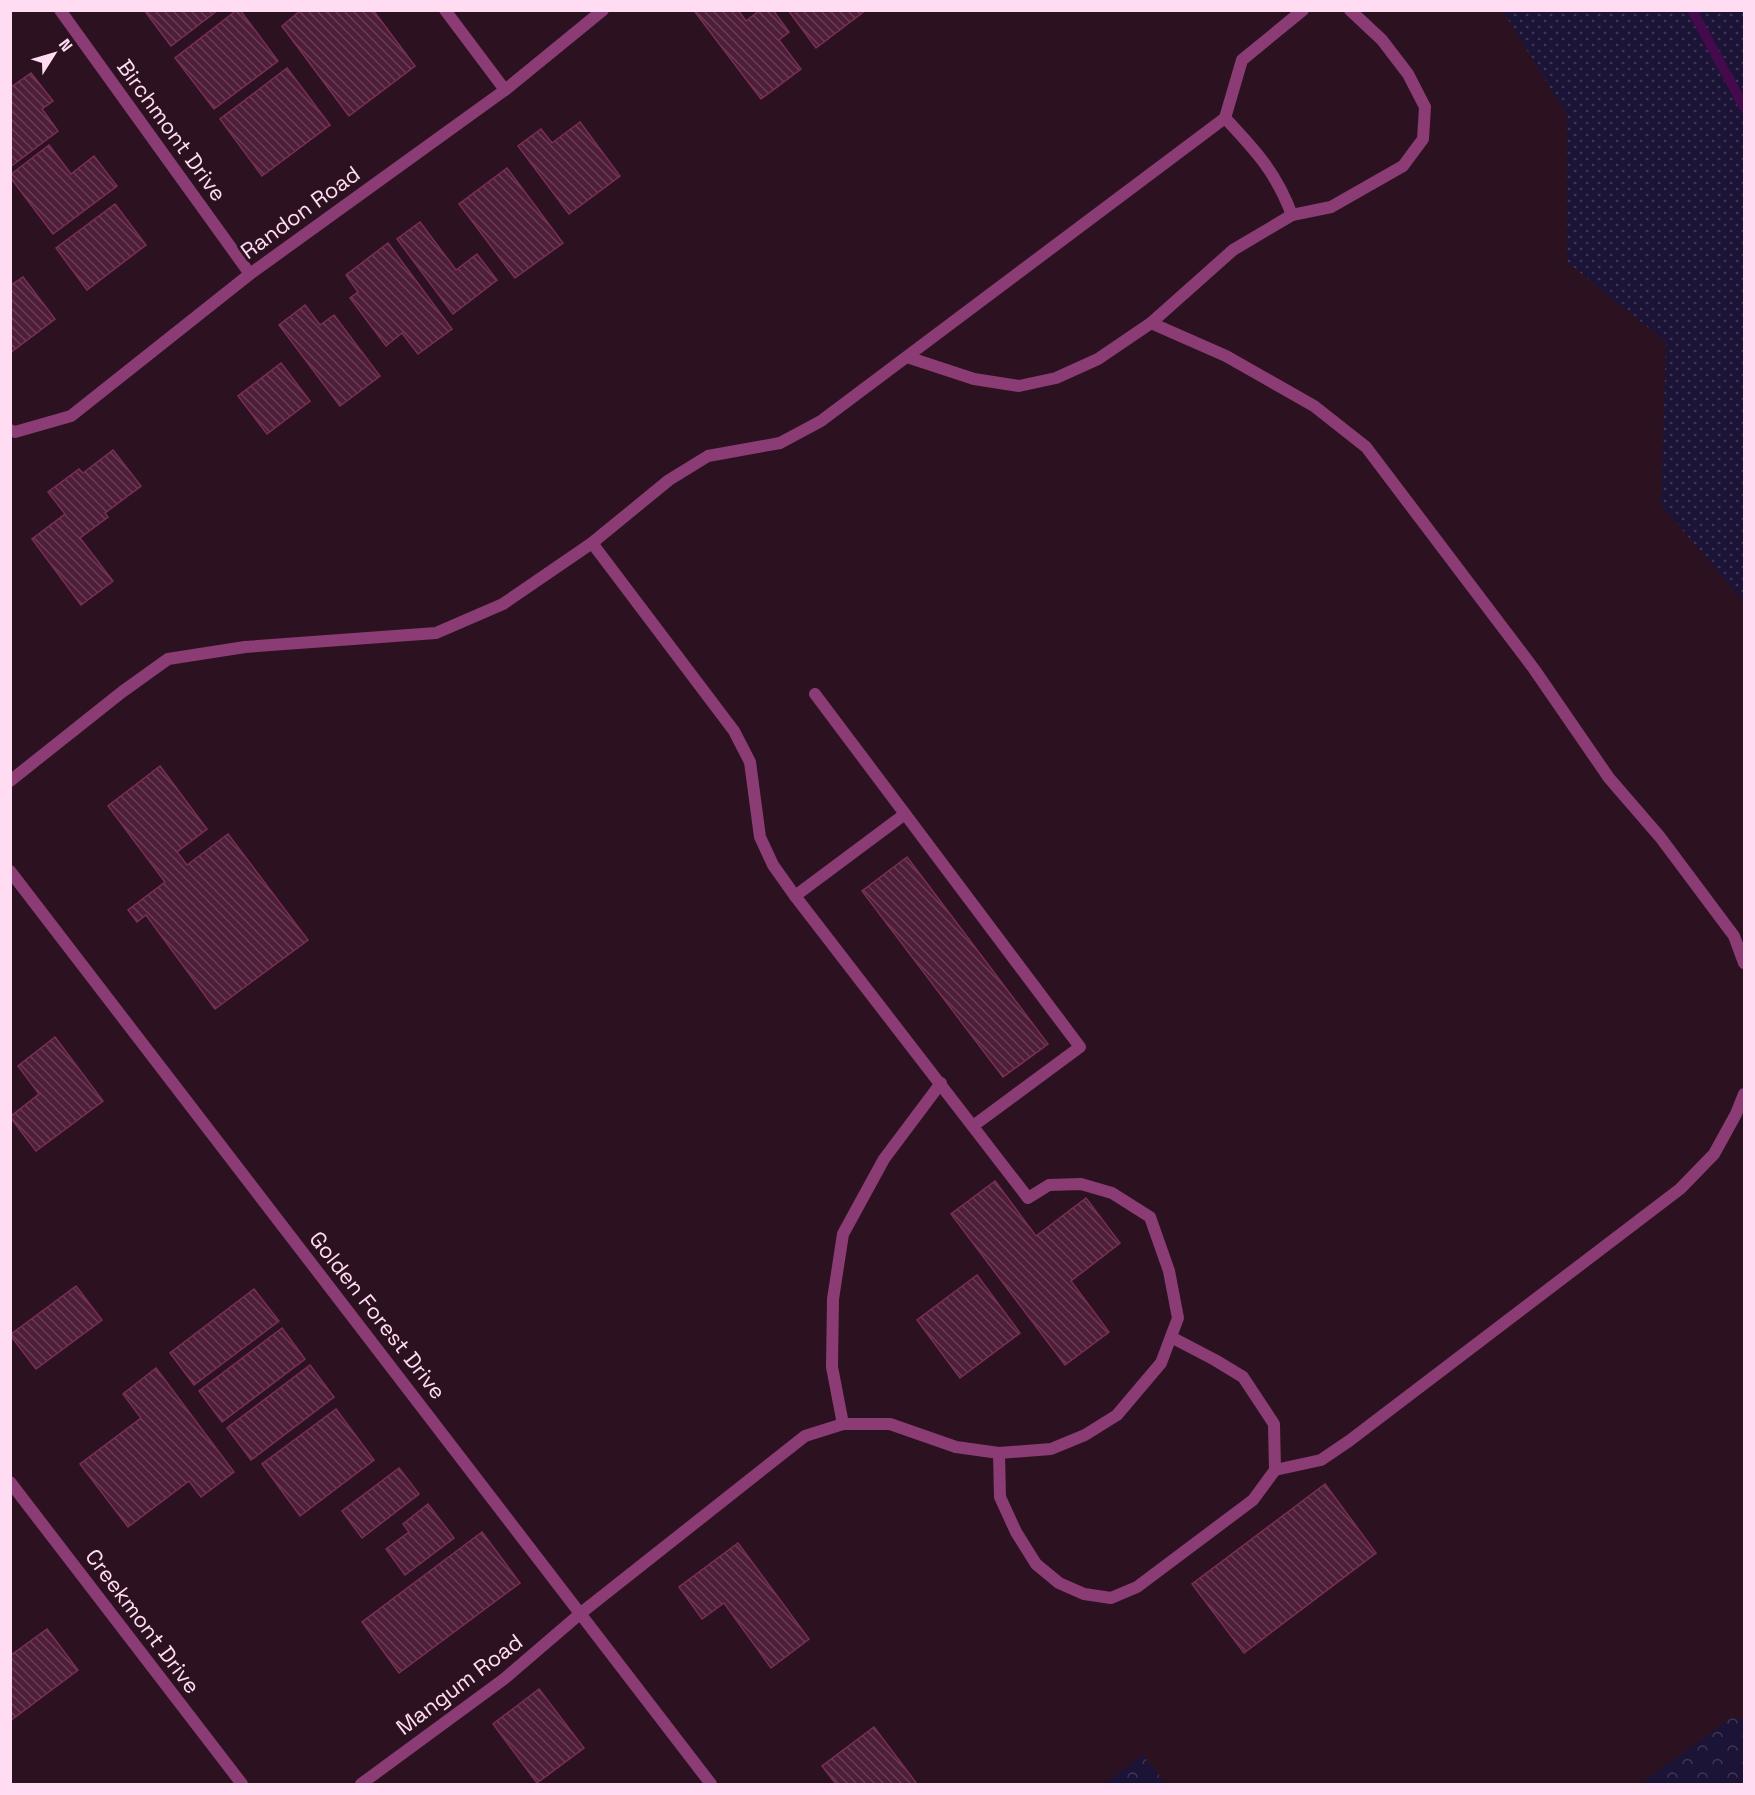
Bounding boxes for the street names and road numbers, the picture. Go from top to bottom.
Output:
street label: Birchmont Drive [111,54,233,206]
street label: Randon Road [235,159,365,265]
street label: Golden Forest Drive [304,1225,452,1405]
street label: Creekmont Drive [79,1543,207,1699]
street label: Mangum Road [390,1627,528,1741]

